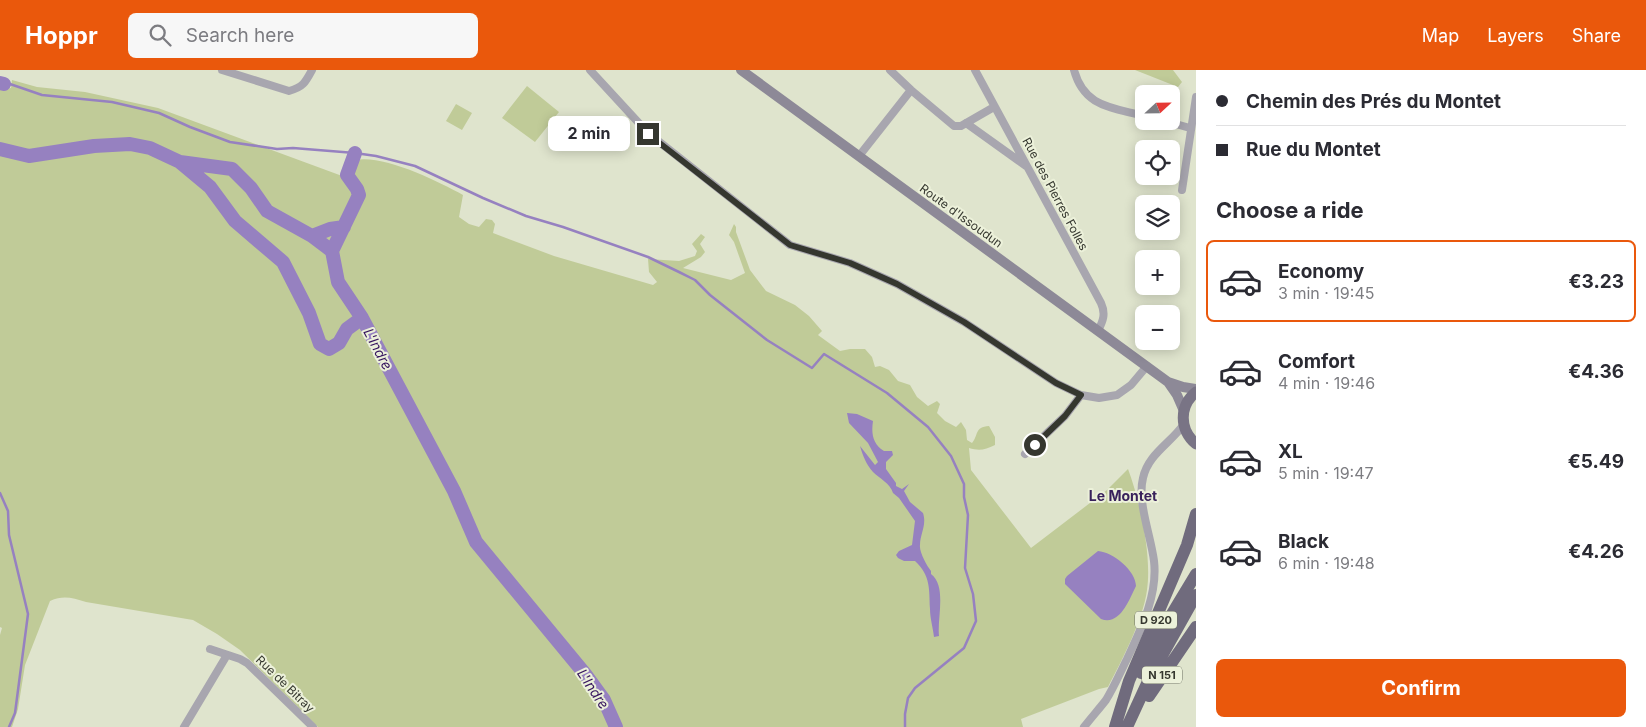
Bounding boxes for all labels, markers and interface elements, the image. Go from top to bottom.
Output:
search box [128,13,478,58]
text: Hoppr [25,21,98,50]
icon: search [146,21,174,49]
text: Search here [186,24,294,47]
text: Map [1422,25,1459,46]
text: Layers [1487,25,1544,46]
text: Share [1572,25,1621,46]
north arrow [1135,85,1180,130]
map controls [1135,85,1180,350]
text: Chemin des Prés du Montet [1246,90,1501,113]
callout: 2 min [548,116,630,152]
text: 2 min [568,123,610,143]
route end [637,123,659,145]
street label: Rue des Pierres Folles [1019,135,1092,253]
text: Rue du Montet [1246,138,1381,161]
button: locate [1135,140,1180,185]
street label: Route d'Issoudun [917,181,1006,251]
button: layers [1135,195,1180,240]
text: Choose a ride [1216,197,1364,223]
button: + [1135,250,1180,295]
icon: car [1218,259,1263,304]
text: Economy [1278,260,1364,283]
text: €3.23 [1569,270,1624,293]
text: 3 min · 19:45 [1278,283,1374,303]
button: − [1135,305,1180,350]
water label: L'Indre [360,325,396,372]
icon: car [1218,349,1263,394]
text: Comfort [1278,350,1355,373]
text: €4.36 [1568,360,1624,383]
text: 4 min · 19:46 [1278,373,1375,393]
route start [1024,434,1046,456]
icon: car [1218,439,1263,484]
text: XL [1278,440,1303,463]
text: €5.49 [1568,450,1624,473]
text: 5 min · 19:47 [1278,463,1374,483]
district label: Le Montet [1089,487,1157,504]
icon: car [1218,529,1263,574]
text: Black [1278,530,1329,553]
text: €4.26 [1568,540,1624,563]
text: 6 min · 19:48 [1278,553,1375,573]
road number: D 920 [1135,612,1177,628]
street label: Rue de Bitray [253,652,318,715]
button: Confirm [1216,659,1626,717]
water label: L'Indre [574,665,613,712]
road number: N 151 [1142,666,1182,684]

